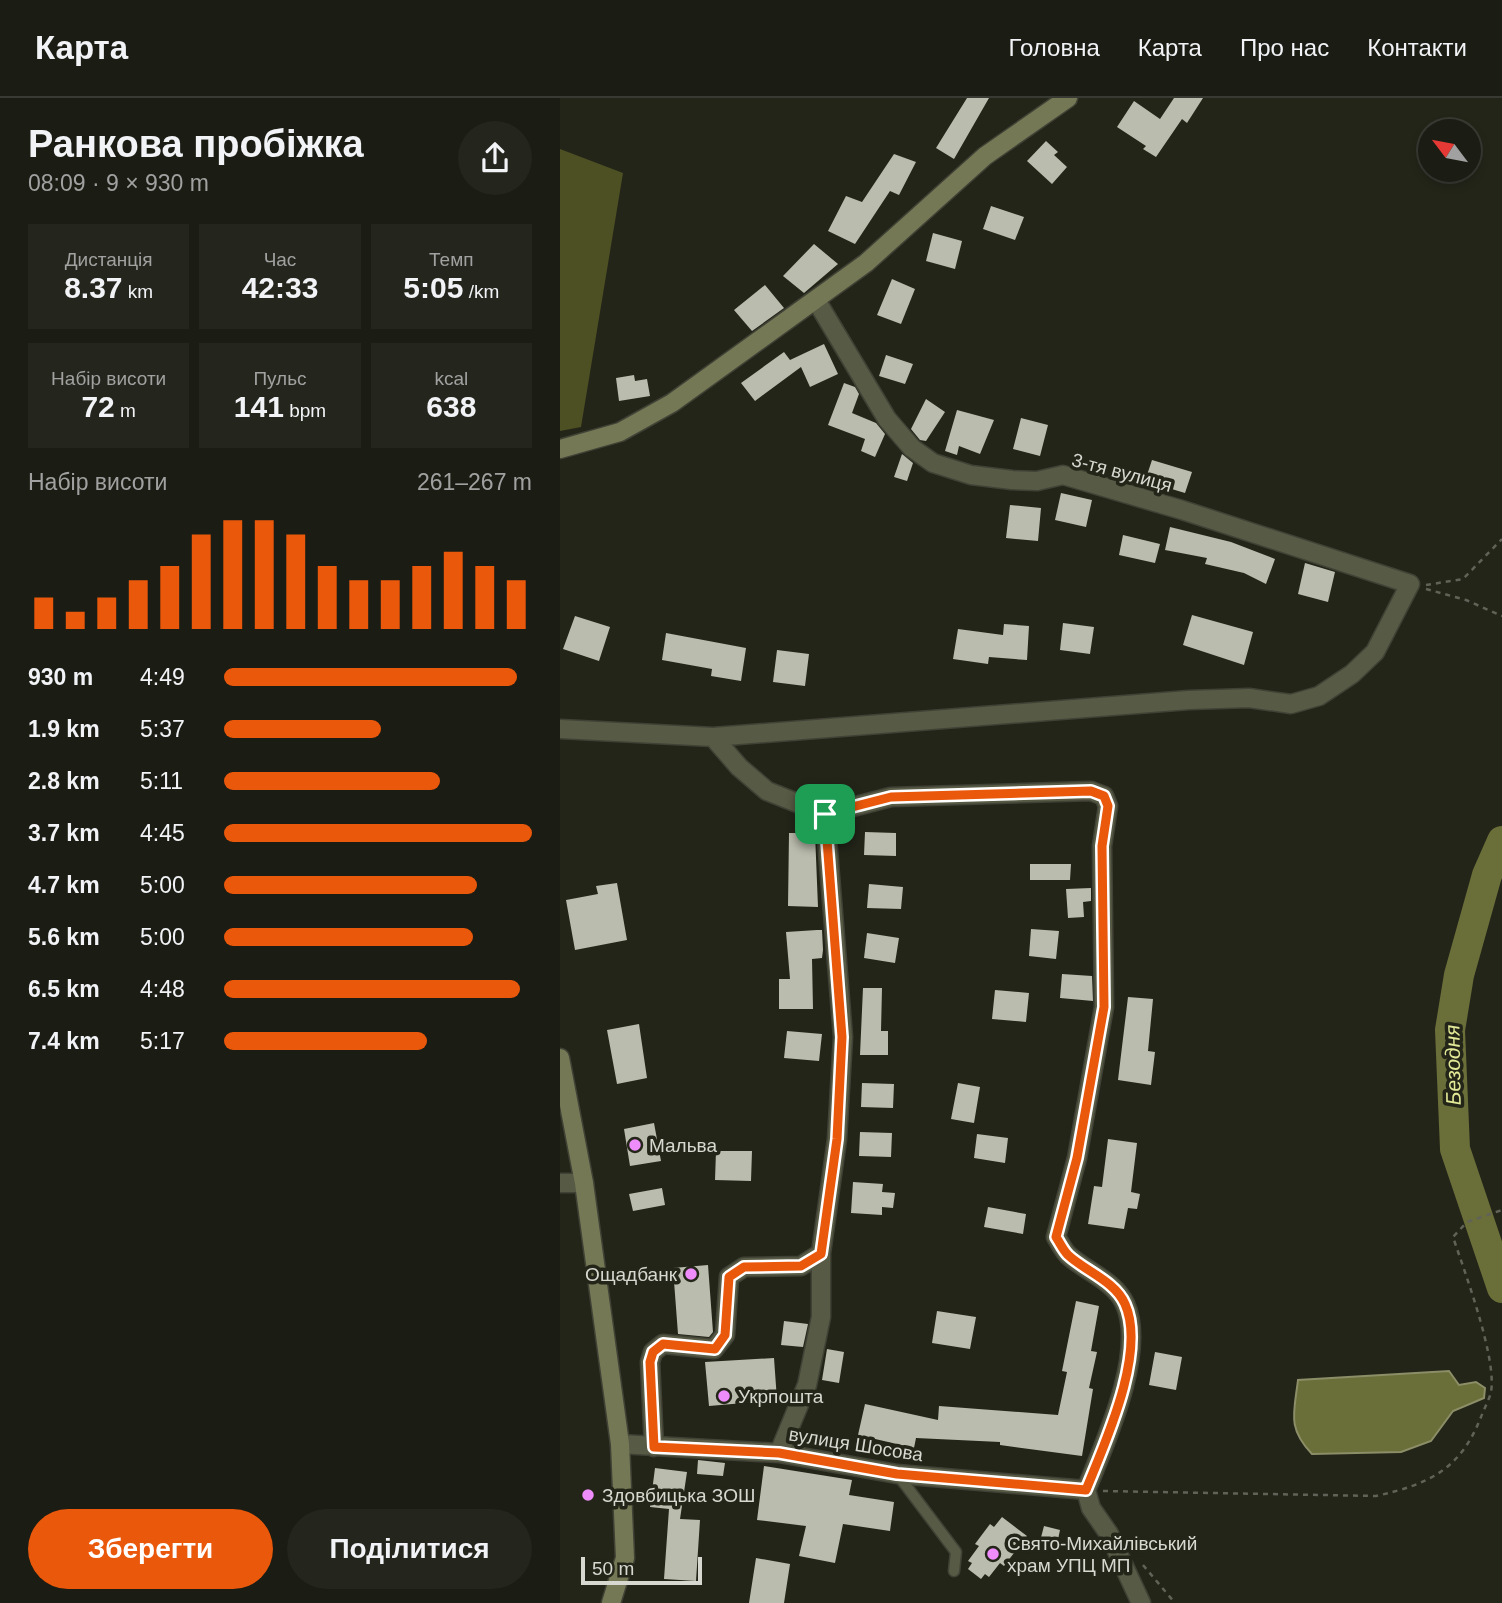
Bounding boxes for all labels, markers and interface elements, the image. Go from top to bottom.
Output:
text: Карта [35,29,128,66]
text: Головна [1009,34,1100,61]
text: Карта [1138,34,1202,61]
text: Про нас [1240,34,1329,61]
text: Контакти [1367,34,1467,61]
north arrow [1418,119,1480,182]
map controls [1418,119,1481,182]
button: share [458,121,532,195]
text: Ранкова пробіжка [28,123,364,165]
text: 08:09 · 9 × 930 m [28,170,209,196]
text: Дистанція [65,249,153,270]
text: Час [264,249,296,270]
text: Темп [429,249,474,270]
text: 8.37 [64,271,123,304]
text: 42:33 [242,271,318,304]
text: 5:05 [403,271,463,304]
text: km [123,281,153,302]
text: /km [463,281,499,302]
text: Набір висоти [51,368,166,389]
text: Пульс [253,368,307,389]
text: kcal [434,368,468,389]
text: 72 [81,390,115,423]
text: 141 [234,390,284,423]
text: 638 [426,390,476,423]
text: m [115,400,136,421]
text: bpm [284,400,326,421]
street label: 3-тя вулиця [1070,449,1174,496]
text: Набір висоти [28,469,167,495]
text: 261–267 m [417,469,532,495]
text: 930 m [28,664,93,690]
text: 4:49 [140,664,185,690]
text: 1.9 km [28,716,100,742]
text: 5:37 [140,716,185,742]
text: 2.8 km [28,768,100,794]
text: 5:11 [140,768,183,794]
pin [795,784,855,844]
icon: arrive [806,795,844,833]
text: 3.7 km [28,820,100,846]
text: 4:45 [140,820,185,846]
text: 4.7 km [28,872,100,898]
text: 5:00 [140,872,185,898]
text: 5.6 km [28,924,100,950]
text: 5:00 [140,924,185,950]
text: 6.5 km [28,976,100,1002]
text: 4:48 [140,976,185,1002]
water label: Безодня [1440,1024,1465,1106]
text: 7.4 km [28,1028,100,1054]
text: 5:17 [140,1028,185,1054]
place label: Мальва [649,1135,717,1156]
marker: Мальва [627,1137,643,1153]
place label: Ощадбанк [585,1264,678,1285]
marker: Ощадбанк [683,1266,699,1282]
place label: Укрпошта [738,1386,824,1407]
marker: Укрпошта [716,1388,732,1404]
street label: вулиця Шосова [787,1424,925,1466]
place label: Здовбицька ЗОШ [602,1485,755,1506]
marker: Здовбицька ЗОШ [580,1487,596,1503]
button: Зберегти [28,1509,273,1589]
button: Поділитися [287,1509,532,1589]
place label: Свято-Михайлівський храм УПЦ МП [1007,1533,1197,1576]
marker: Свято-Михайлівський храм УПЦ МП [985,1546,1001,1562]
scale bar [581,1554,702,1586]
text: 50 m [592,1558,634,1579]

